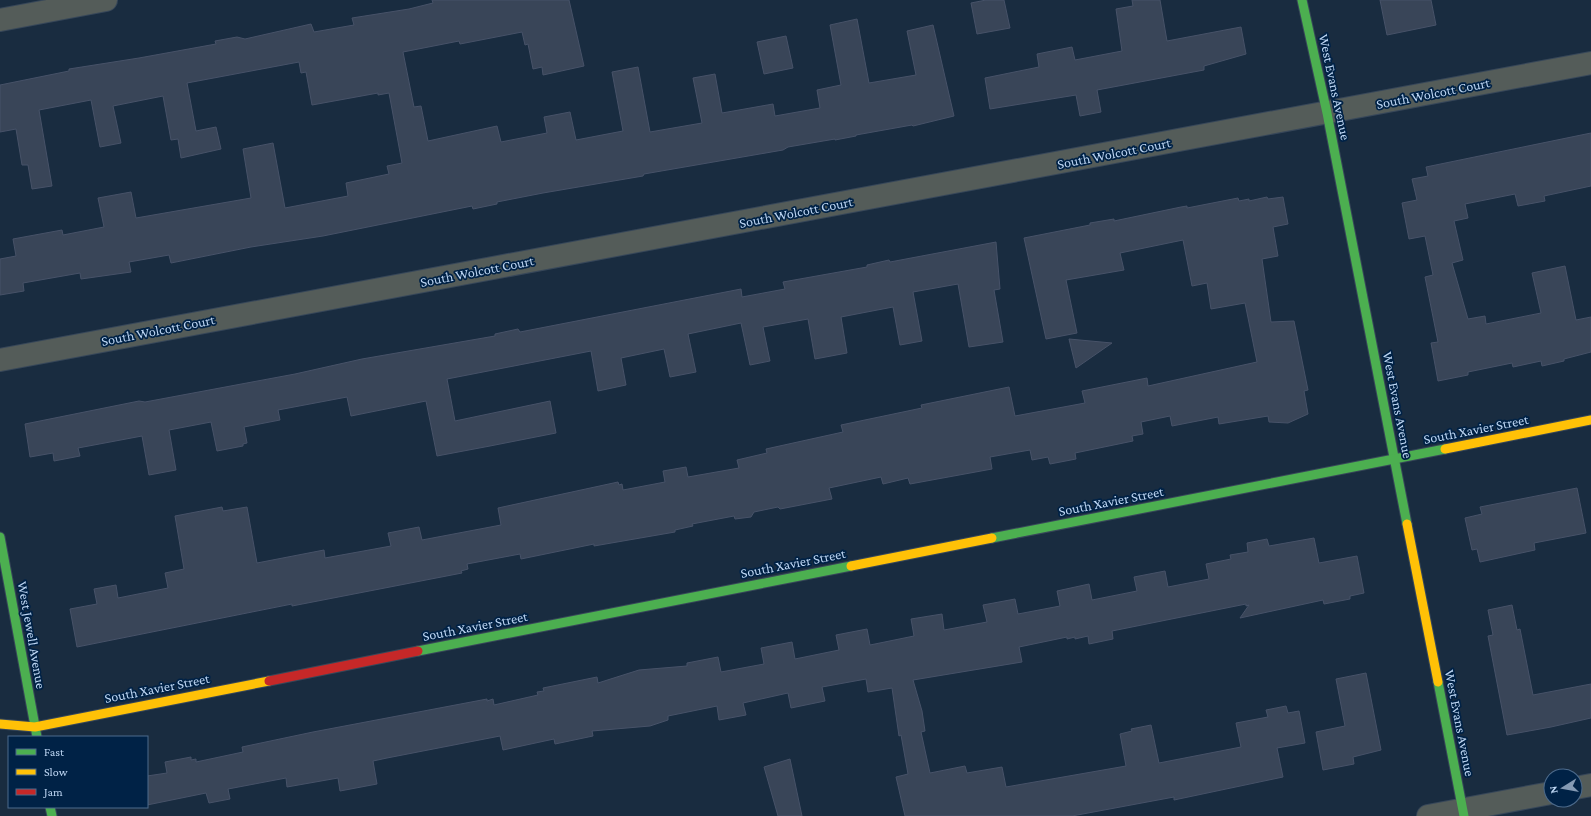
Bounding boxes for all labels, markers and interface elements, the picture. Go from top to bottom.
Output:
street label: West Evans Avenue [1316,32,1354,142]
street label: South Wolcott Court [1375,74,1491,112]
street label: South Wolcott Court [1056,134,1172,172]
street label: South Wolcott Court [738,193,854,231]
street label: South Wolcott Court [419,252,535,290]
street label: South Wolcott Court [100,311,216,349]
street label: West Evans Avenue [1380,350,1416,460]
street label: South Xavier Street [1422,411,1530,447]
street label: South Xavier Street [1057,483,1165,519]
street label: South Xavier Street [739,545,847,581]
street label: West Jewell Avenue [15,580,49,690]
street label: South Xavier Street [421,608,529,644]
street label: West Evans Avenue [1442,668,1478,778]
street label: South Xavier Street [103,670,211,706]
legend [8,736,148,808]
text: Fast [44,745,65,759]
text: Slow [44,765,68,779]
north arrow [1543,768,1583,808]
text: Jam [43,785,63,799]
text: N [1546,785,1560,795]

